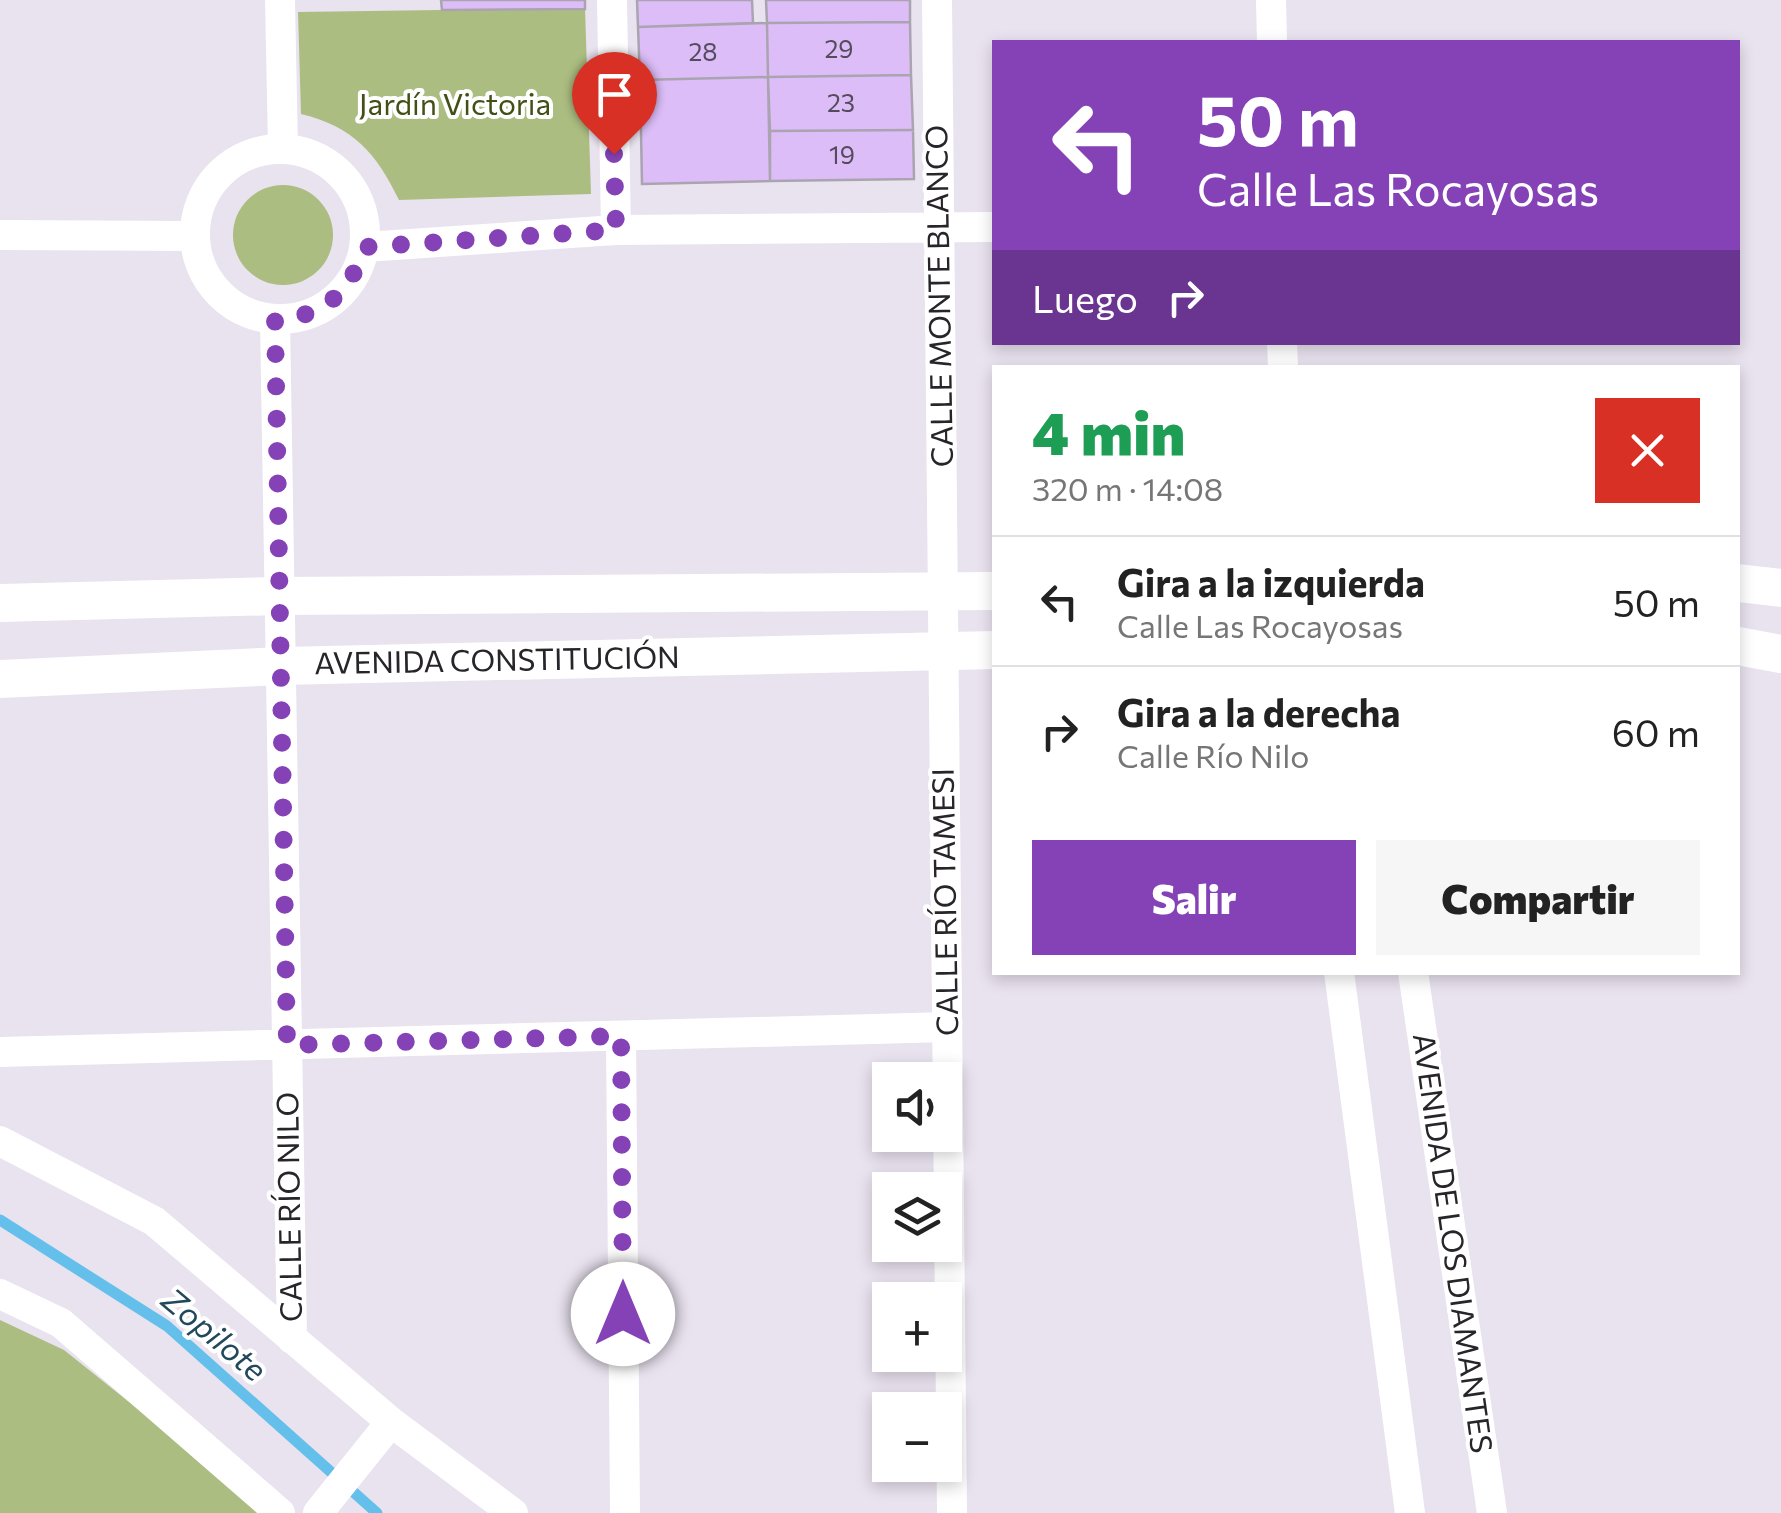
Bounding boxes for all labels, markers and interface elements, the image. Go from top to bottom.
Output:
house number: 29 [825,33,853,63]
house number: 28 [689,36,717,66]
pin [572,52,657,155]
icon: arrive [587,67,642,122]
text: 50 m [1197,75,1359,160]
icon: left [1032,80,1162,210]
park label: Jardín Victoria [359,84,551,121]
house number: 23 [827,87,855,117]
street label: CALLE MONTE BLANCO [916,125,959,467]
house number: 19 [829,139,855,169]
text: Calle Las Rocayosas [1197,160,1599,215]
icon: right [1158,270,1213,325]
text: Luego [1032,274,1138,321]
text: 4 min [1032,394,1185,467]
button: close [1595,398,1700,503]
text: 320 m · 14:08 [1032,468,1223,508]
text: Gira a la izquierda [1117,558,1425,605]
icon: left [1032,574,1087,629]
text: 50 m [1613,578,1700,625]
text: Calle Las Rocayosas [1117,605,1403,645]
street label: AVENIDA CONSTITUCIÓN [314,637,680,680]
text: Gira a la derecha [1117,688,1401,735]
icon: right [1032,704,1087,759]
text: 60 m [1612,708,1700,755]
text: Calle Río Nilo [1117,735,1309,775]
street label: CALLE RÍO TAMESI [923,768,964,1036]
button: Salir [1032,840,1356,955]
button: Compartir [1376,840,1700,955]
street label: AVENIDA DE LOS DIAMANTES [1407,1030,1502,1455]
map controls [872,1062,962,1482]
button: sound [872,1062,962,1152]
street label: CALLE RÍO NILO [267,1092,308,1322]
button: layers [872,1172,962,1262]
position arrow [571,1262,675,1366]
water label: Zopilote [154,1278,276,1389]
button: + [872,1282,962,1372]
button: − [872,1392,962,1482]

